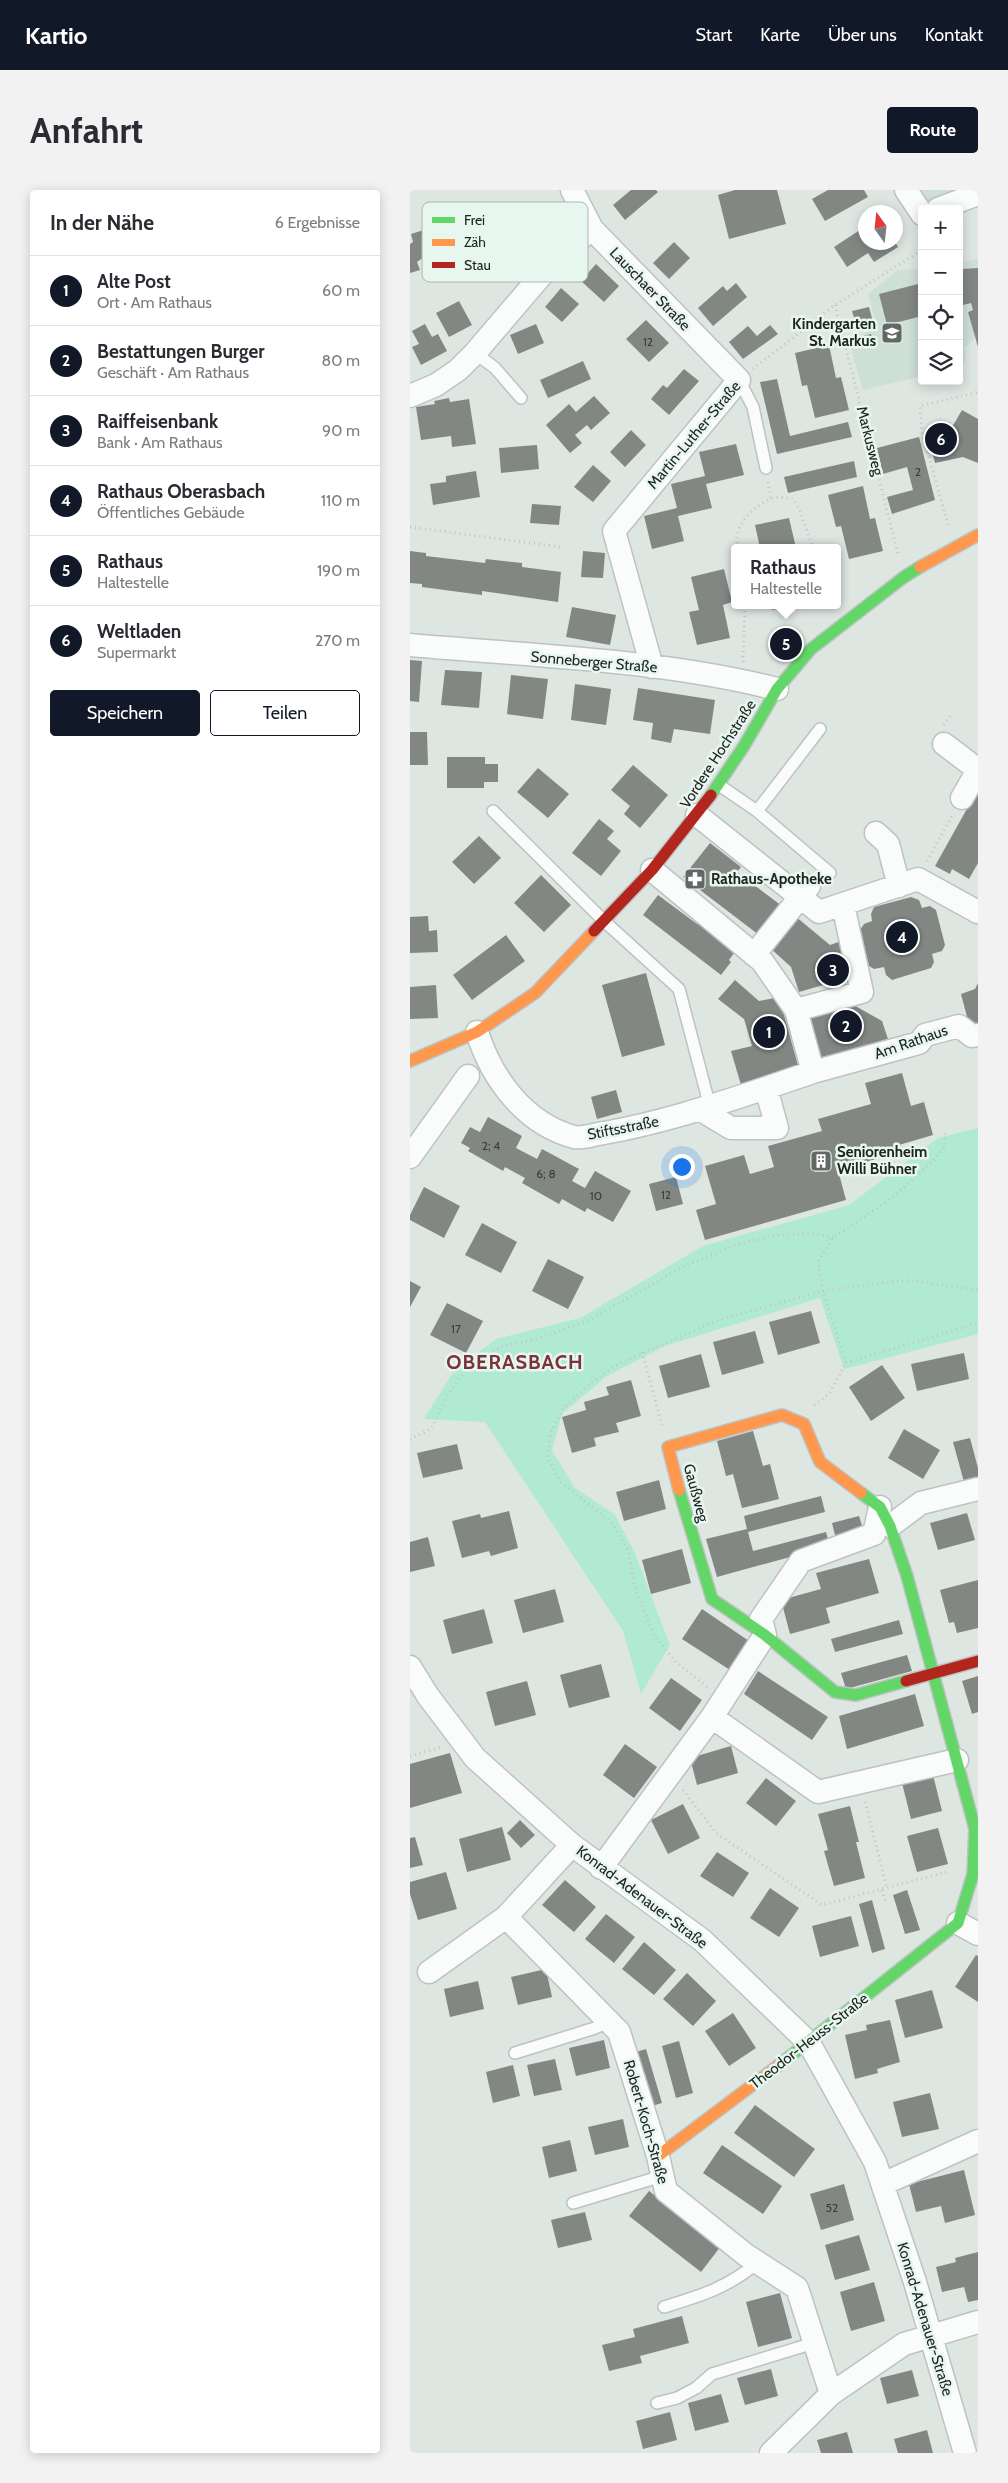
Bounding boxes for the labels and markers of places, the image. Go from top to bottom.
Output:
place label: Kindergarten St. Markus [792,315,876,350]
school or university icon: Kindergarten St. Markus [880,321,904,345]
pin: 6 [925,420,957,458]
pin: 5 [770,625,802,663]
pharmacy icon: Rathaus-Apotheke [683,867,707,891]
place label: Rathaus-Apotheke [711,870,832,888]
pin: 4 [886,918,918,956]
pin: 3 [817,951,849,989]
pin: 2 [830,1007,862,1045]
pin: 1 [753,1013,785,1051]
place label: Seniorenheim Willi Bühner [837,1143,927,1178]
building icon: Seniorenheim Willi Bühner [809,1149,833,1173]

